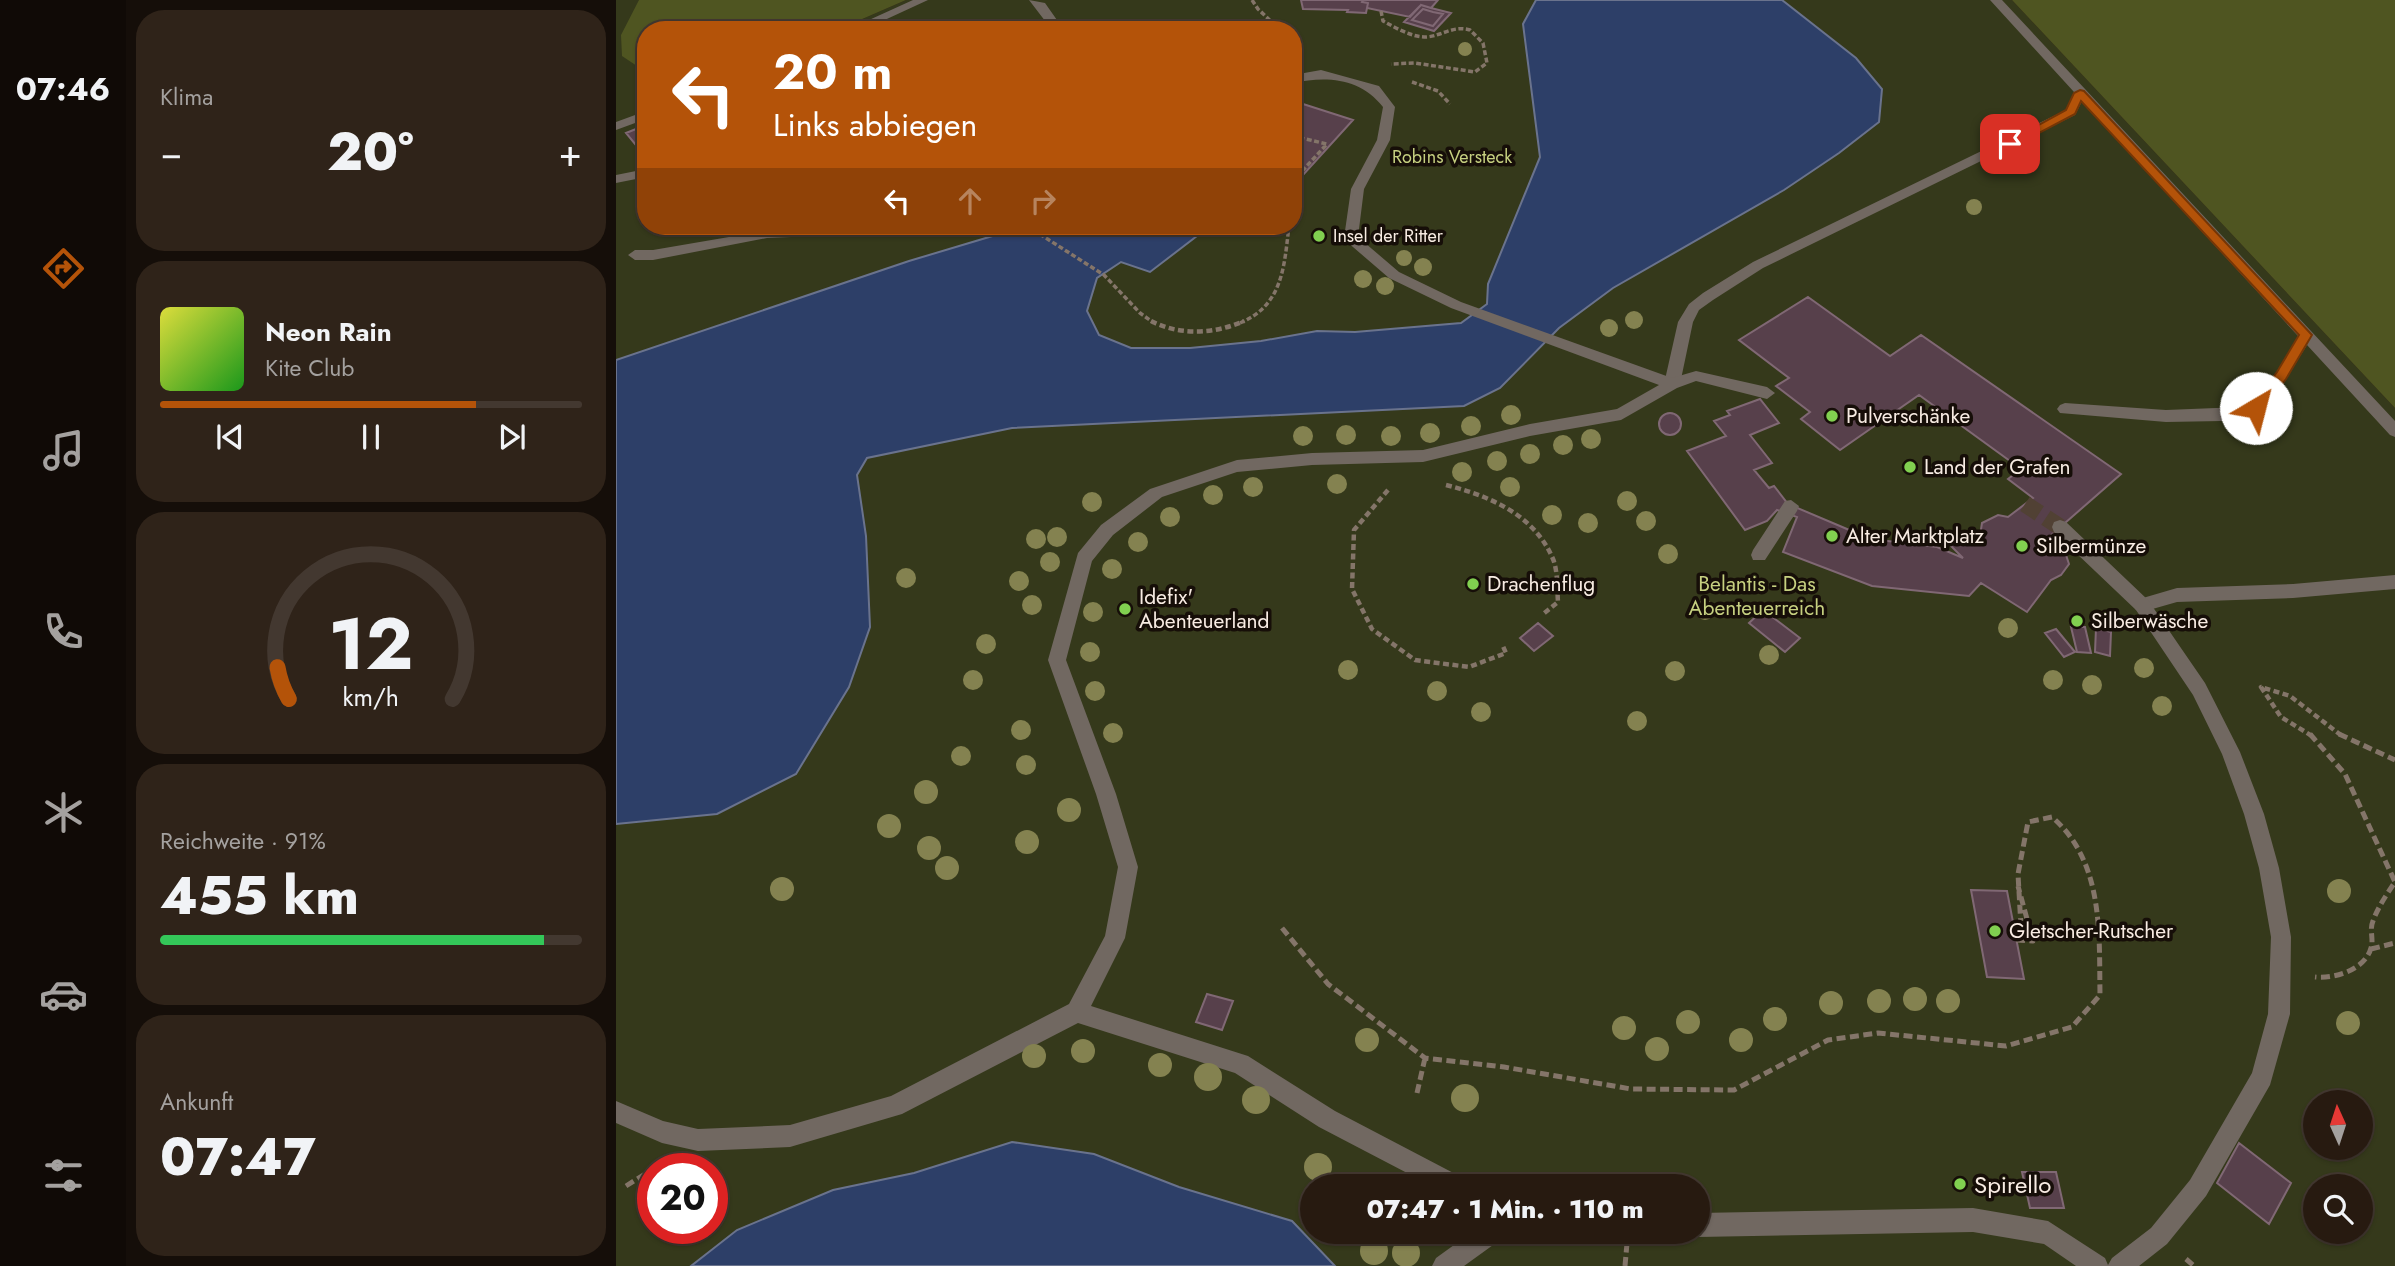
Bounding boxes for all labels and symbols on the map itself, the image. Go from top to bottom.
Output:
pin [1980,114,2040,174]
park label: Robins Versteck [1392,144,1512,170]
place label: Insel der Ritter [1333,223,1444,249]
marker: Insel der Ritter [1311,228,1327,244]
position arrow [2219,371,2293,445]
place label: Pulverschänke [1846,401,1971,431]
marker: Pulverschänke [1824,408,1840,424]
place label: Land der Grafen [1924,452,2071,482]
marker: Land der Grafen [1902,459,1918,475]
place label: Alter Marktplatz [1846,521,1985,551]
marker: Alter Marktplatz [1824,528,1840,544]
place label: Silbermünze [2036,531,2147,561]
marker: Silbermünze [2014,538,2030,554]
place label: Drachenflug [1487,569,1595,599]
park label: Belantis - Das Abenteuerreich [1689,569,1825,623]
marker: Drachenflug [1465,576,1481,592]
place label: Idefix' Abenteuerland [1139,582,1270,636]
marker: Idefix' Abenteuerland [1117,601,1133,617]
place label: Silberwäsche [2091,606,2208,636]
marker: Silberwäsche [2069,613,2085,629]
place label: Gletscher-Rutscher [2009,916,2174,946]
marker: Gletscher-Rutscher [1987,923,2003,939]
north arrow [2303,1090,2373,1160]
speed limit sign: 20 [637,1153,728,1244]
place label: Spirello [1974,1167,2051,1202]
marker: Spirello [1952,1176,1968,1192]

